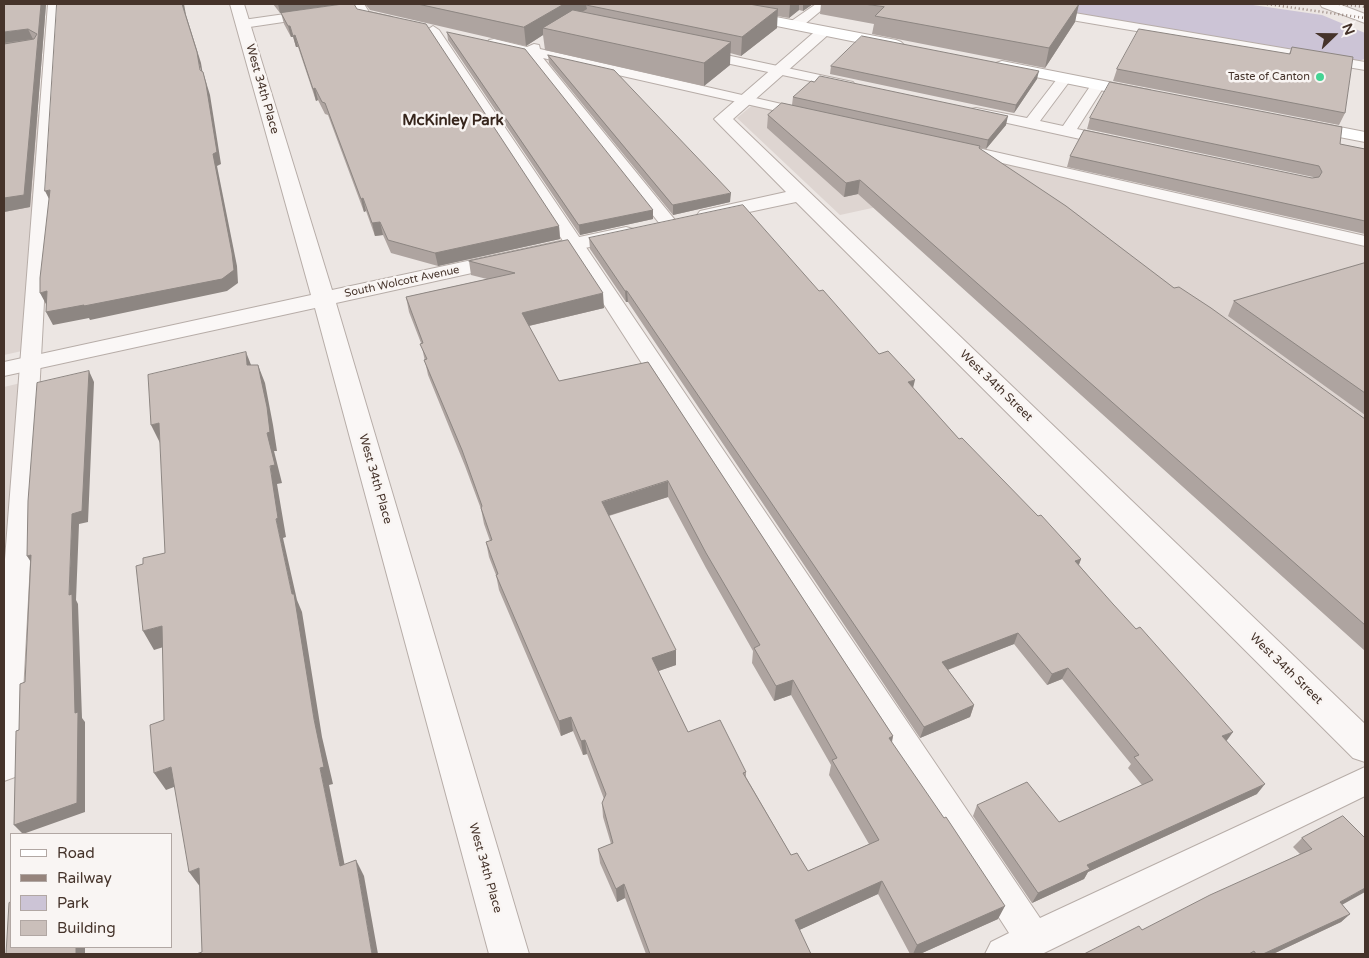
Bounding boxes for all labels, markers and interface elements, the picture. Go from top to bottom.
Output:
north arrow [1309,10,1359,60]
text: N [1338,21,1358,38]
street label: West 34th Place [242,42,282,136]
place label: Taste of Canton [1228,70,1310,84]
marker: Taste of Canton [1314,71,1326,83]
district label: McKinley Park [402,112,504,130]
street label: South Wolcott Avenue [343,263,461,301]
street label: West 34th Street [956,347,1036,425]
street label: West 34th Place [355,432,395,526]
street label: West 34th Street [1246,630,1326,708]
street label: West 34th Place [465,821,505,915]
legend [10,833,172,948]
text: Road [57,844,95,862]
text: Railway [57,869,112,887]
text: Park [57,894,89,912]
text: Building [57,919,116,937]

